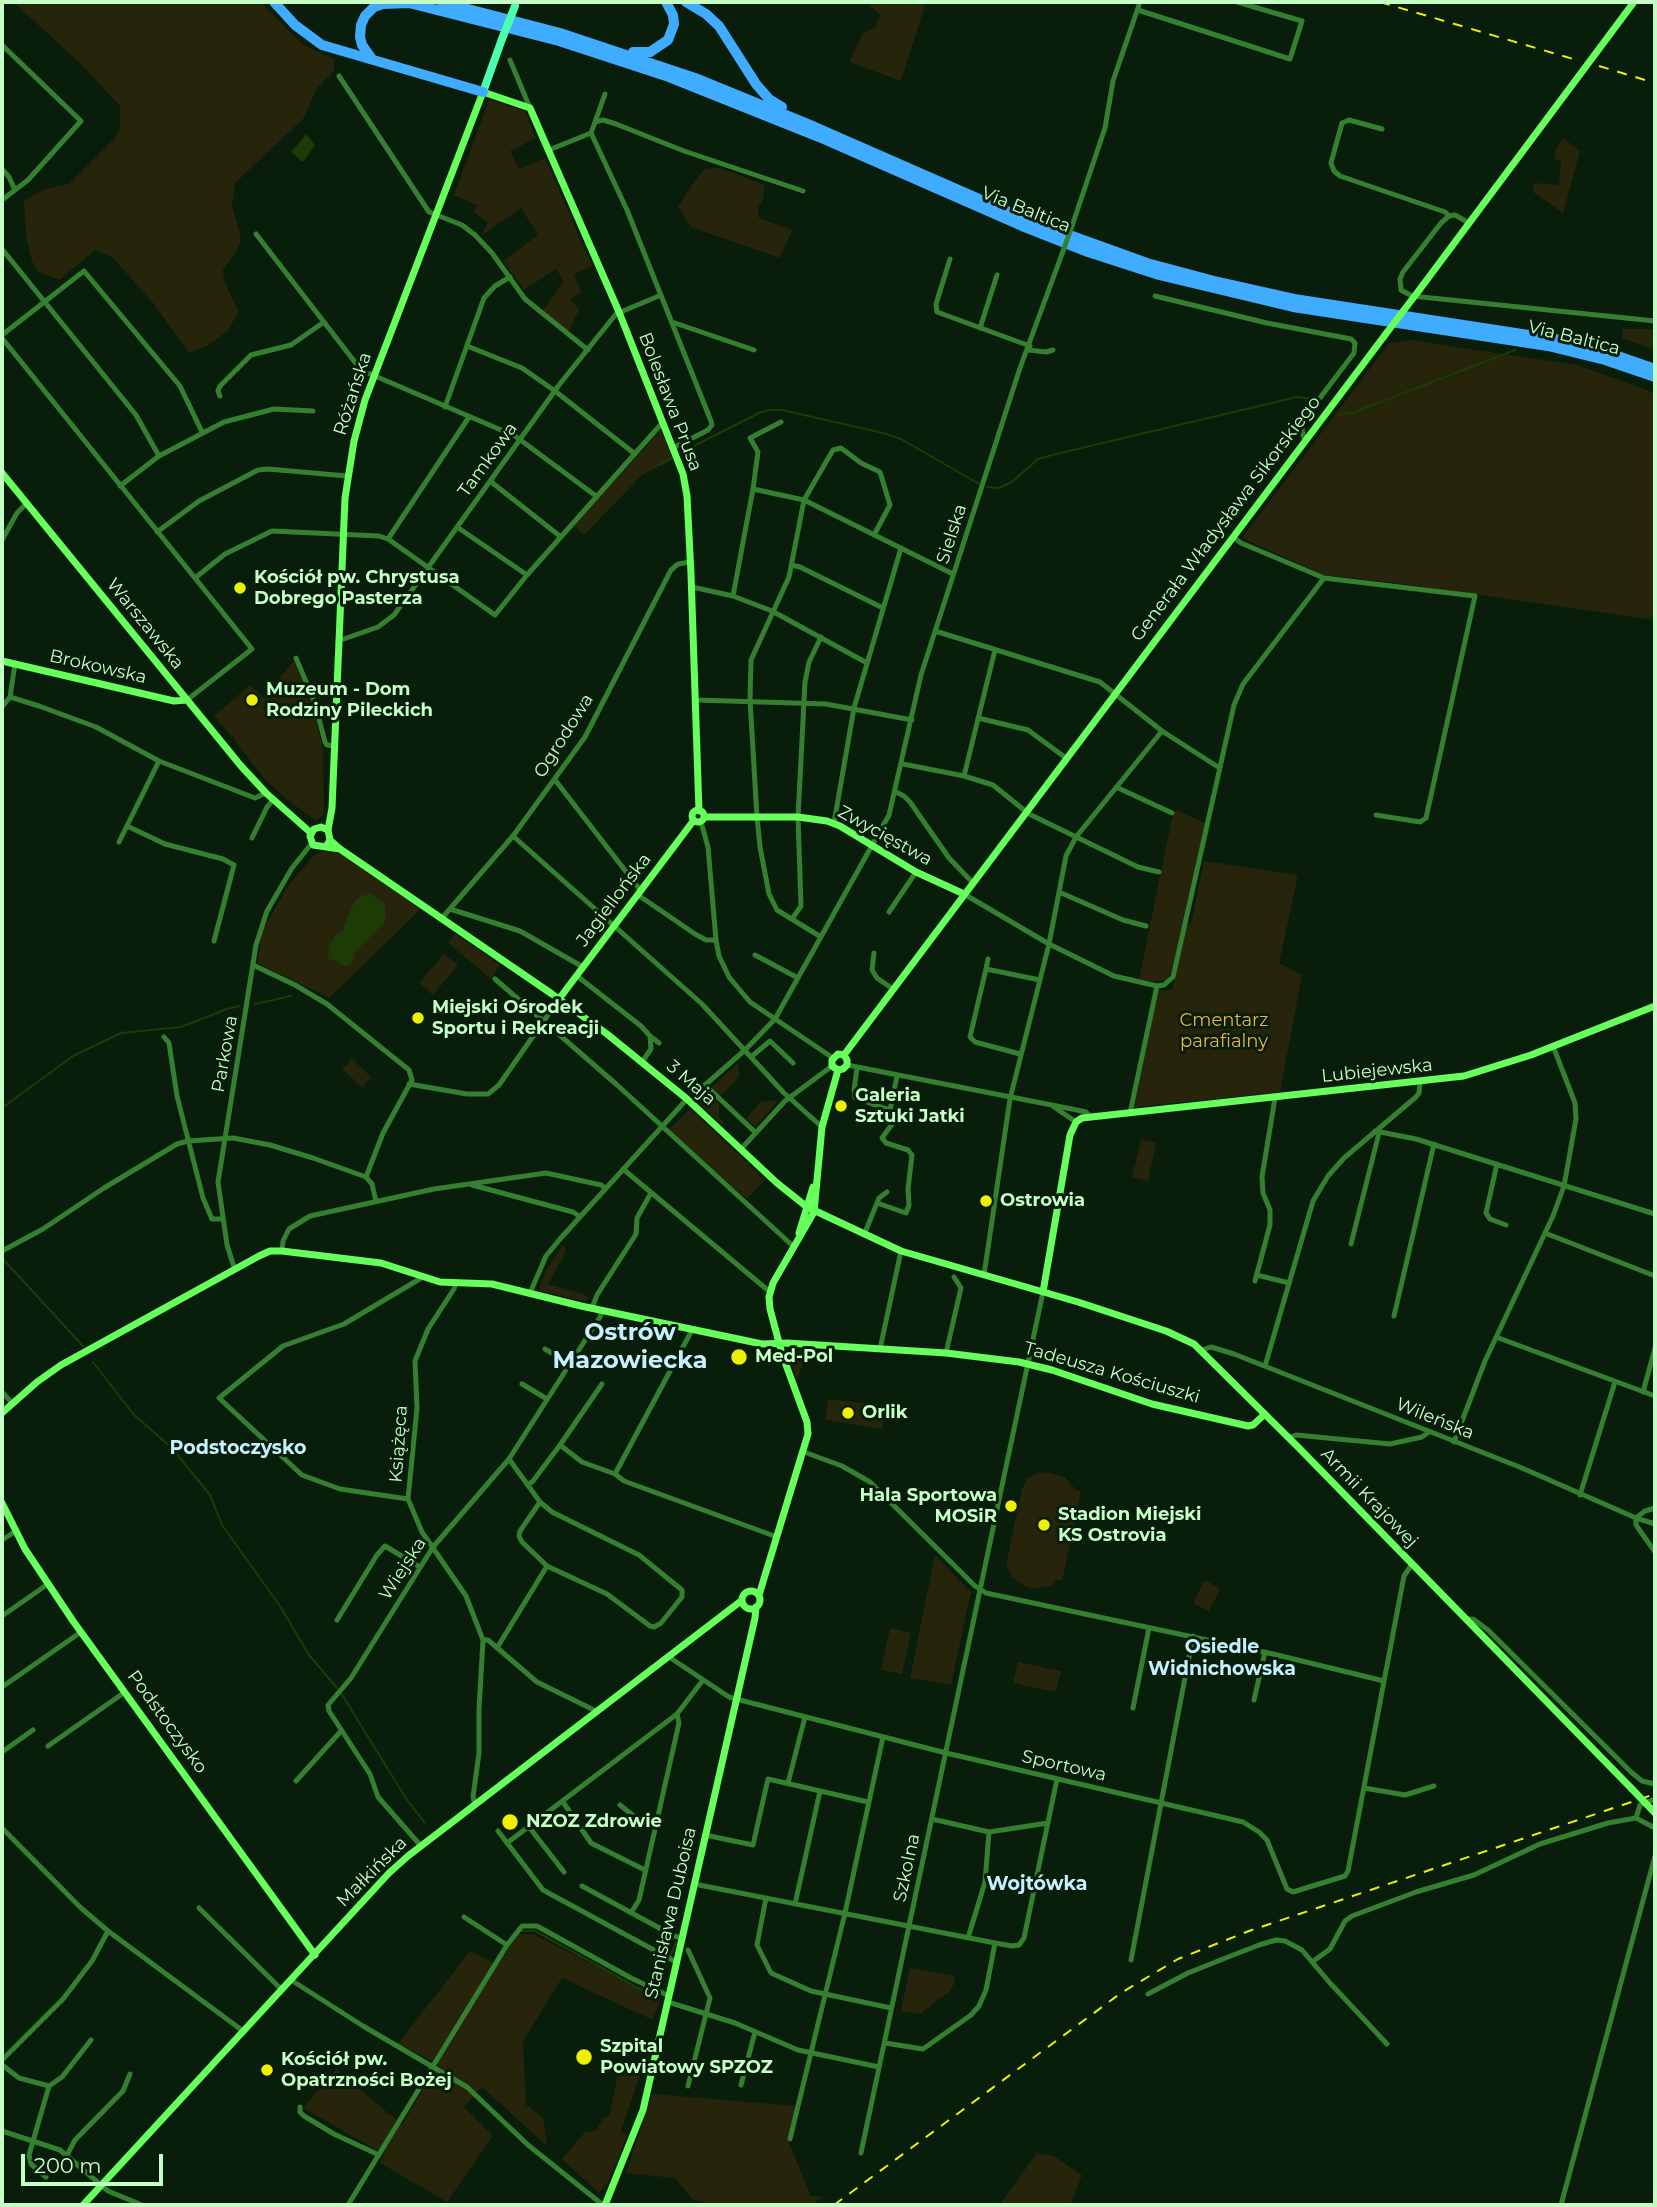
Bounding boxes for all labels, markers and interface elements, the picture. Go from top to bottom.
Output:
street label: Via Baltica [978,182,1074,238]
street label: Via Baltica [1526,316,1622,360]
street label: Bolesława Prusa [634,330,706,474]
street label: Różańska [329,350,377,438]
street label: Generała Władysława Sikorskiego [1127,392,1325,646]
street label: Tamkowa [454,418,522,502]
street label: Sielska [932,501,972,567]
place label: Kościół pw. Chrystusa Dobrego Pasterza [254,567,460,610]
street label: Warszawska [102,574,188,674]
marker: Kościół pw. Chrystusa Dobrego Pasterza [232,580,248,596]
street label: Brokowska [47,645,149,689]
place label: Muzeum - Dom Rodziny Pileckich [266,679,433,722]
street label: Ogrodowa [530,690,598,782]
marker: Muzeum - Dom Rodziny Pileckich [244,692,260,708]
street label: Zwycięstwa [834,801,936,871]
street label: Jagiellońska [572,849,656,951]
place label: Miejski Ośrodek Sportu i Rekreacji [432,997,599,1040]
marker: Miejski Ośrodek Sportu i Rekreacji [410,1010,426,1026]
park label: Cmentarz parafialny [1180,1010,1268,1052]
street label: Parkowa [208,1014,242,1094]
street label: Lubiejewska [1320,1054,1434,1088]
street label: 3 Maja [662,1056,720,1110]
place label: Galeria Sztuki Jatki [855,1085,965,1128]
marker: Galeria Sztuki Jatki [833,1098,849,1114]
place label: Ostrowia [1000,1190,1085,1212]
marker: Ostrowia [978,1193,994,1209]
district label: Ostrów Mazowiecka [552,1319,708,1375]
street label: Tadeusza Kościuszki [1022,1338,1202,1408]
place label: Med-Pol [755,1346,833,1368]
marker: Med-Pol [729,1347,749,1367]
street label: Wileńska [1393,1394,1477,1444]
place label: Orlik [862,1402,908,1424]
street label: Książęca [386,1405,412,1483]
marker: Orlik [840,1405,856,1421]
district label: Podstoczysko [170,1437,306,1459]
street label: Armii Krajowej [1316,1444,1422,1552]
place label: Hala Sportowa MOSiR [859,1485,997,1528]
marker: Hala Sportowa MOSiR [1003,1498,1019,1514]
place label: Stadion Miejski KS Ostrovia [1058,1504,1201,1546]
marker: Stadion Miejski KS Ostrovia [1036,1517,1052,1533]
street label: Wiejska [375,1534,431,1604]
district label: Osiedle Widnichowska [1148,1636,1296,1680]
street label: Podstoczysko [122,1666,212,1778]
street label: Sportowa [1020,1746,1108,1786]
place label: NZOZ Zdrowie [526,1811,662,1833]
marker: NZOZ Zdrowie [500,1812,520,1832]
street label: Stanisława Duboisa [641,1825,701,2001]
street label: Małkińska [332,1832,412,1912]
street label: Szkolna [889,1832,925,1904]
district label: Wojtówka [986,1873,1088,1895]
place label: Szpital Powiatowy SPZOZ [600,2036,773,2078]
marker: Szpital Powiatowy SPZOZ [574,2047,594,2067]
place label: Kościół pw. Opatrzności Bożej [281,2049,452,2092]
marker: Kościół pw. Opatrzności Bożej [259,2062,275,2078]
scale bar [24,2140,166,2184]
text: 200 m [34,2153,101,2178]

